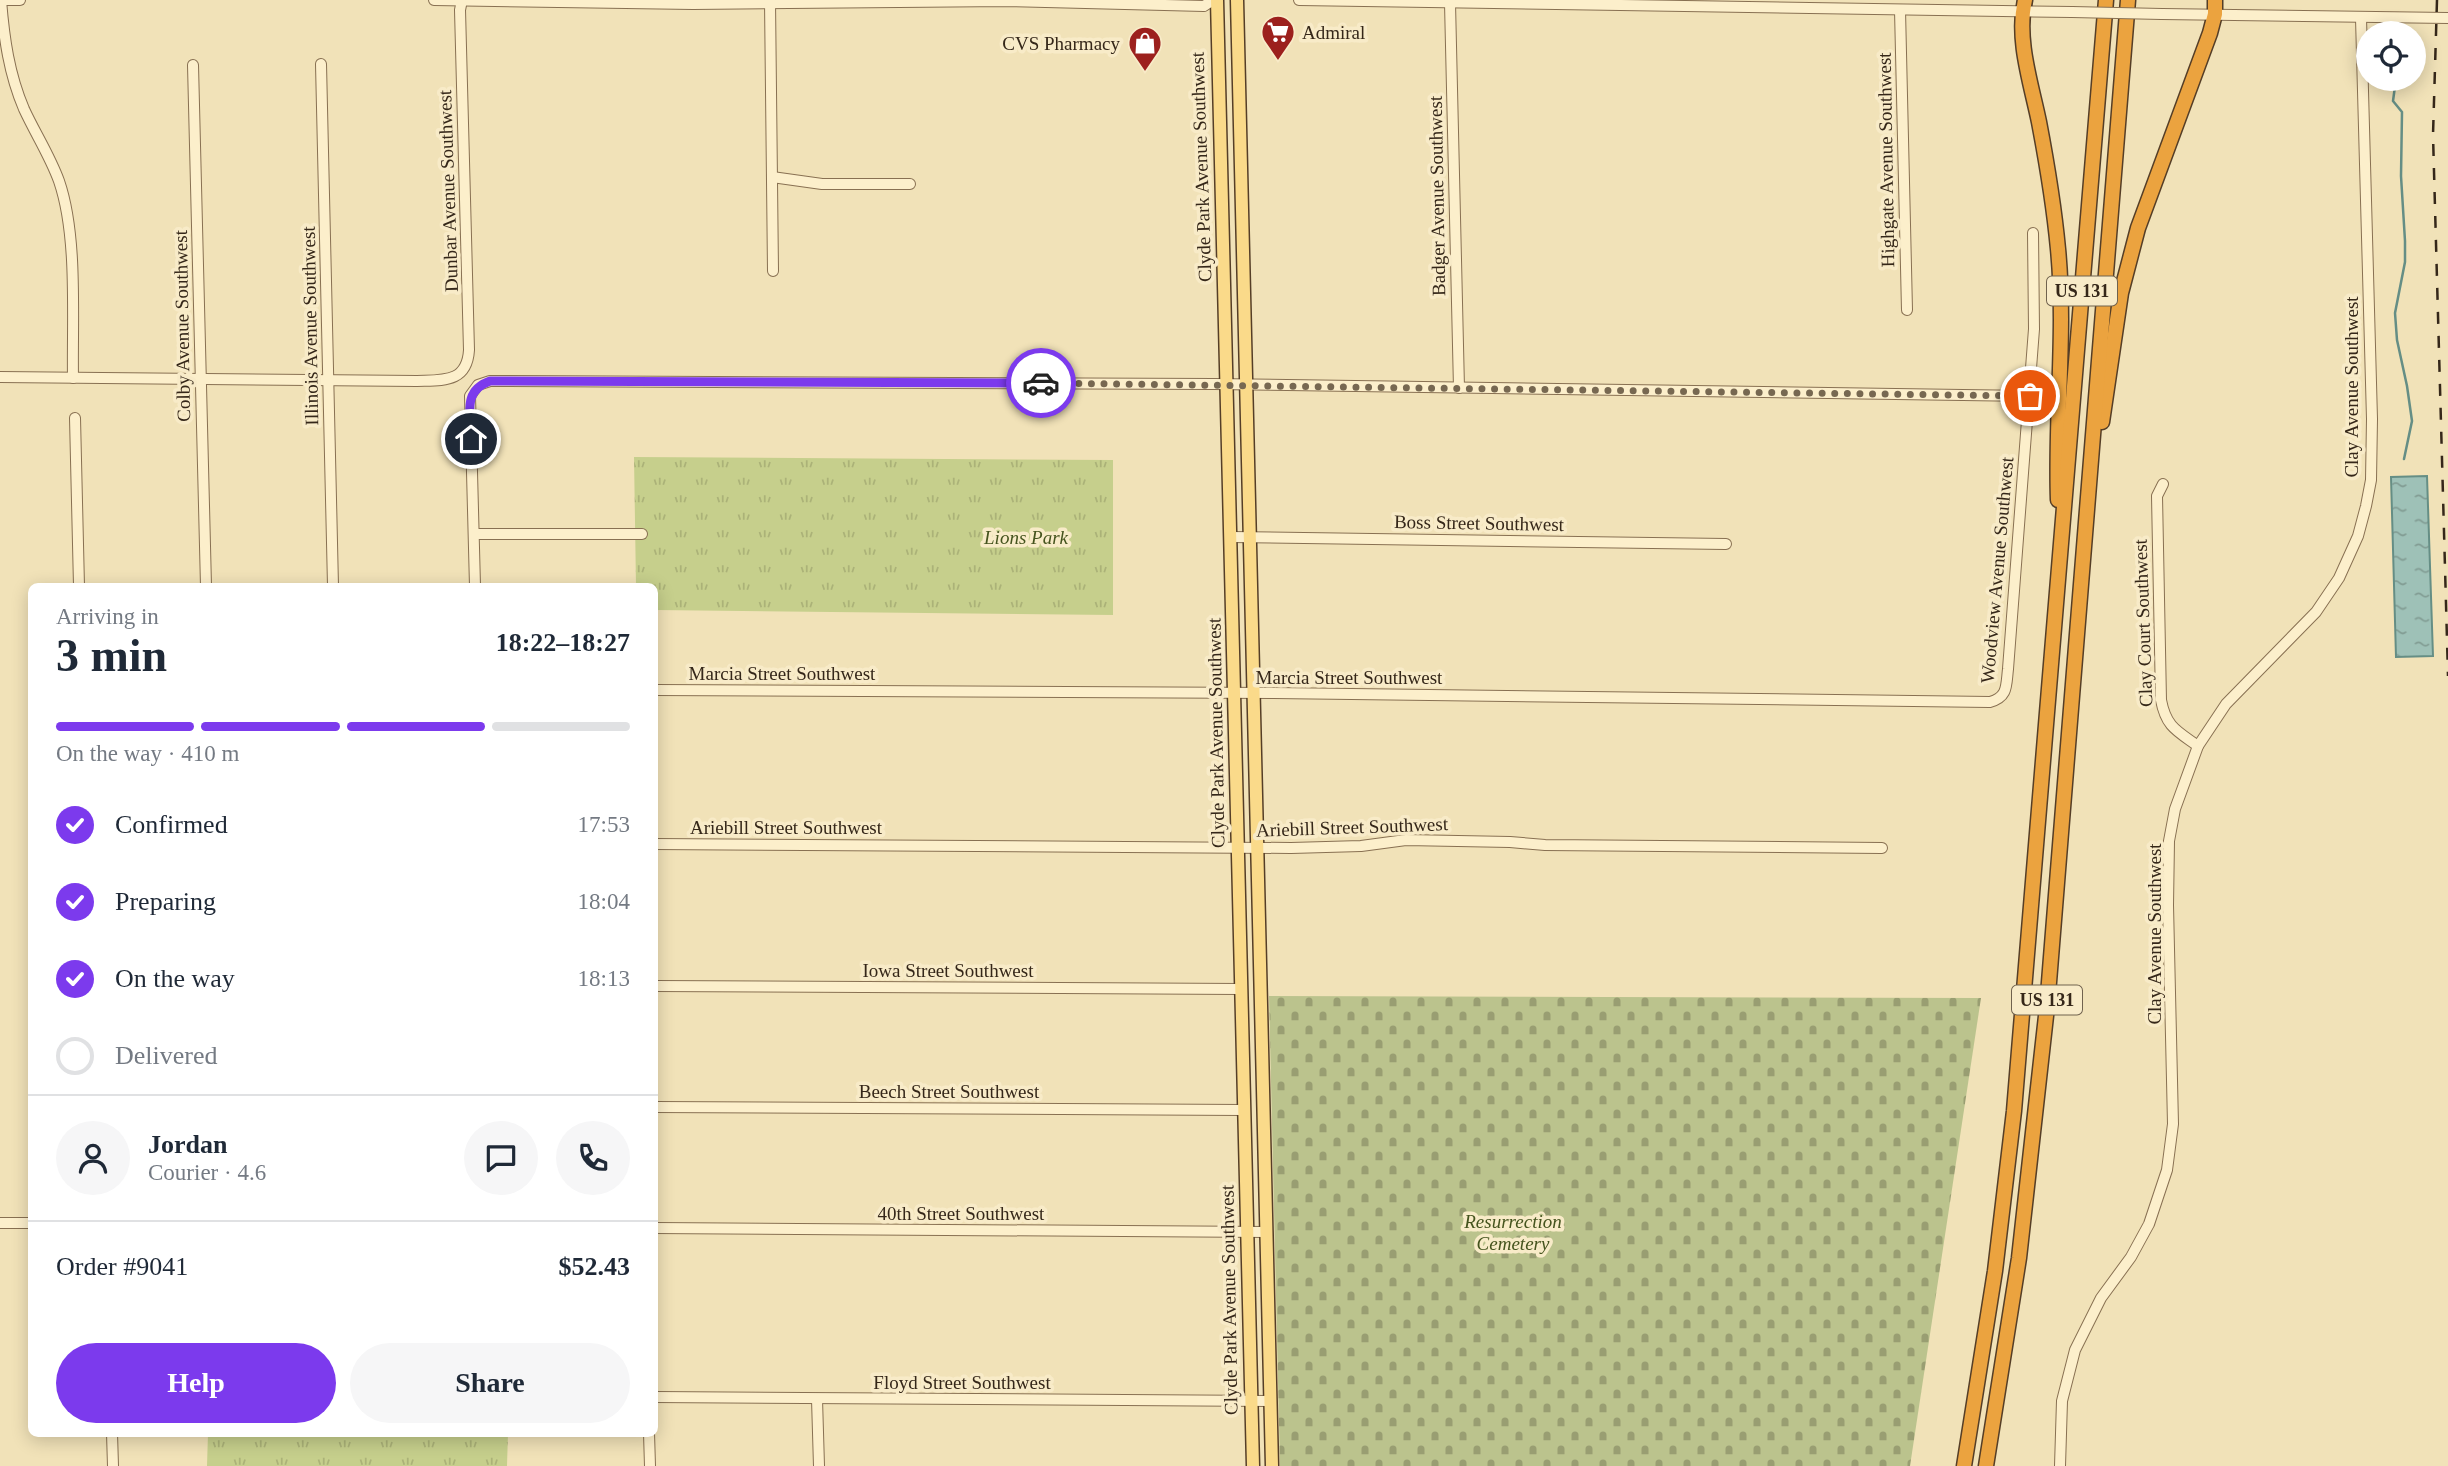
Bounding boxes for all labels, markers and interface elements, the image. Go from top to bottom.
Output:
supermarket icon: Admiral [1259,13,1297,62]
map controls [2356,21,2426,91]
button: locate [2356,21,2426,91]
place label: Admiral [1302,22,1365,43]
shop icon: CVS Pharmacy [1126,24,1164,73]
place label: CVS Pharmacy [1002,33,1120,54]
street label: Clyde Park Avenue Southwest [1186,51,1216,282]
street label: Highgate Avenue Southwest [1874,52,1898,268]
street label: Dunbar Avenue Southwest [434,89,462,292]
street label: Badger Avenue Southwest [1425,95,1449,296]
street label: Illinois Avenue Southwest [298,226,322,426]
street label: Colby Avenue Southwest [170,229,194,422]
road number: US 131 [2047,276,2117,306]
street label: Clay Avenue Southwest [2341,296,2362,478]
courier [1006,348,1076,418]
icon: car [1022,364,1060,402]
pin [2000,366,2060,426]
icon: bag [2011,377,2049,415]
pin [441,409,501,469]
icon: home [452,420,490,458]
street label: Woodview Avenue Southwest [1977,455,2017,684]
street label: Boss Street Southwest [1394,511,1565,535]
park label: Lions Park [983,527,1069,548]
street label: Clay Court Southwest [2130,538,2156,707]
text: Arriving in [56,604,159,629]
street label: Clyde Park Avenue Southwest [1203,617,1229,848]
text: 18:22–18:27 [496,628,630,657]
text: 3 min [56,630,167,681]
street label: Marcia Street Southwest [689,663,876,684]
street label: Marcia Street Southwest [1256,667,1443,688]
text: On the way · 410 m [56,741,239,766]
icon: check [56,806,94,844]
text: Confirmed [115,810,228,839]
text: 17:53 [578,812,630,837]
street label: Ariebill Street Southwest [1256,813,1449,841]
street label: Ariebill Street Southwest [690,817,883,838]
street label: Clay Avenue Southwest [2144,843,2165,1025]
icon: check [56,883,94,921]
text: Preparing [115,887,216,916]
text: 18:04 [578,889,630,914]
icon: check [56,960,94,998]
street label: Iowa Street Southwest [863,960,1034,981]
text: On the way [115,964,235,993]
text: 18:13 [578,966,630,991]
road number: US 131 [2012,986,2082,1015]
text: Delivered [115,1041,218,1070]
street label: Beech Street Southwest [859,1081,1040,1102]
button: person [56,1121,130,1195]
button: chat [464,1121,538,1195]
button: phone [556,1121,630,1195]
text: Jordan [148,1130,227,1159]
text: Courier · 4.6 [148,1160,266,1185]
street label: Clyde Park Avenue Southwest [1216,1184,1242,1415]
street label: 40th Street Southwest [878,1203,1045,1224]
park label: Resurrection Cemetery [1463,1211,1562,1254]
text: Order #9041 [56,1252,188,1281]
text: $52.43 [559,1252,630,1281]
button: Help [56,1343,336,1423]
button: Share [350,1343,630,1423]
street label: Floyd Street Southwest [873,1372,1051,1393]

